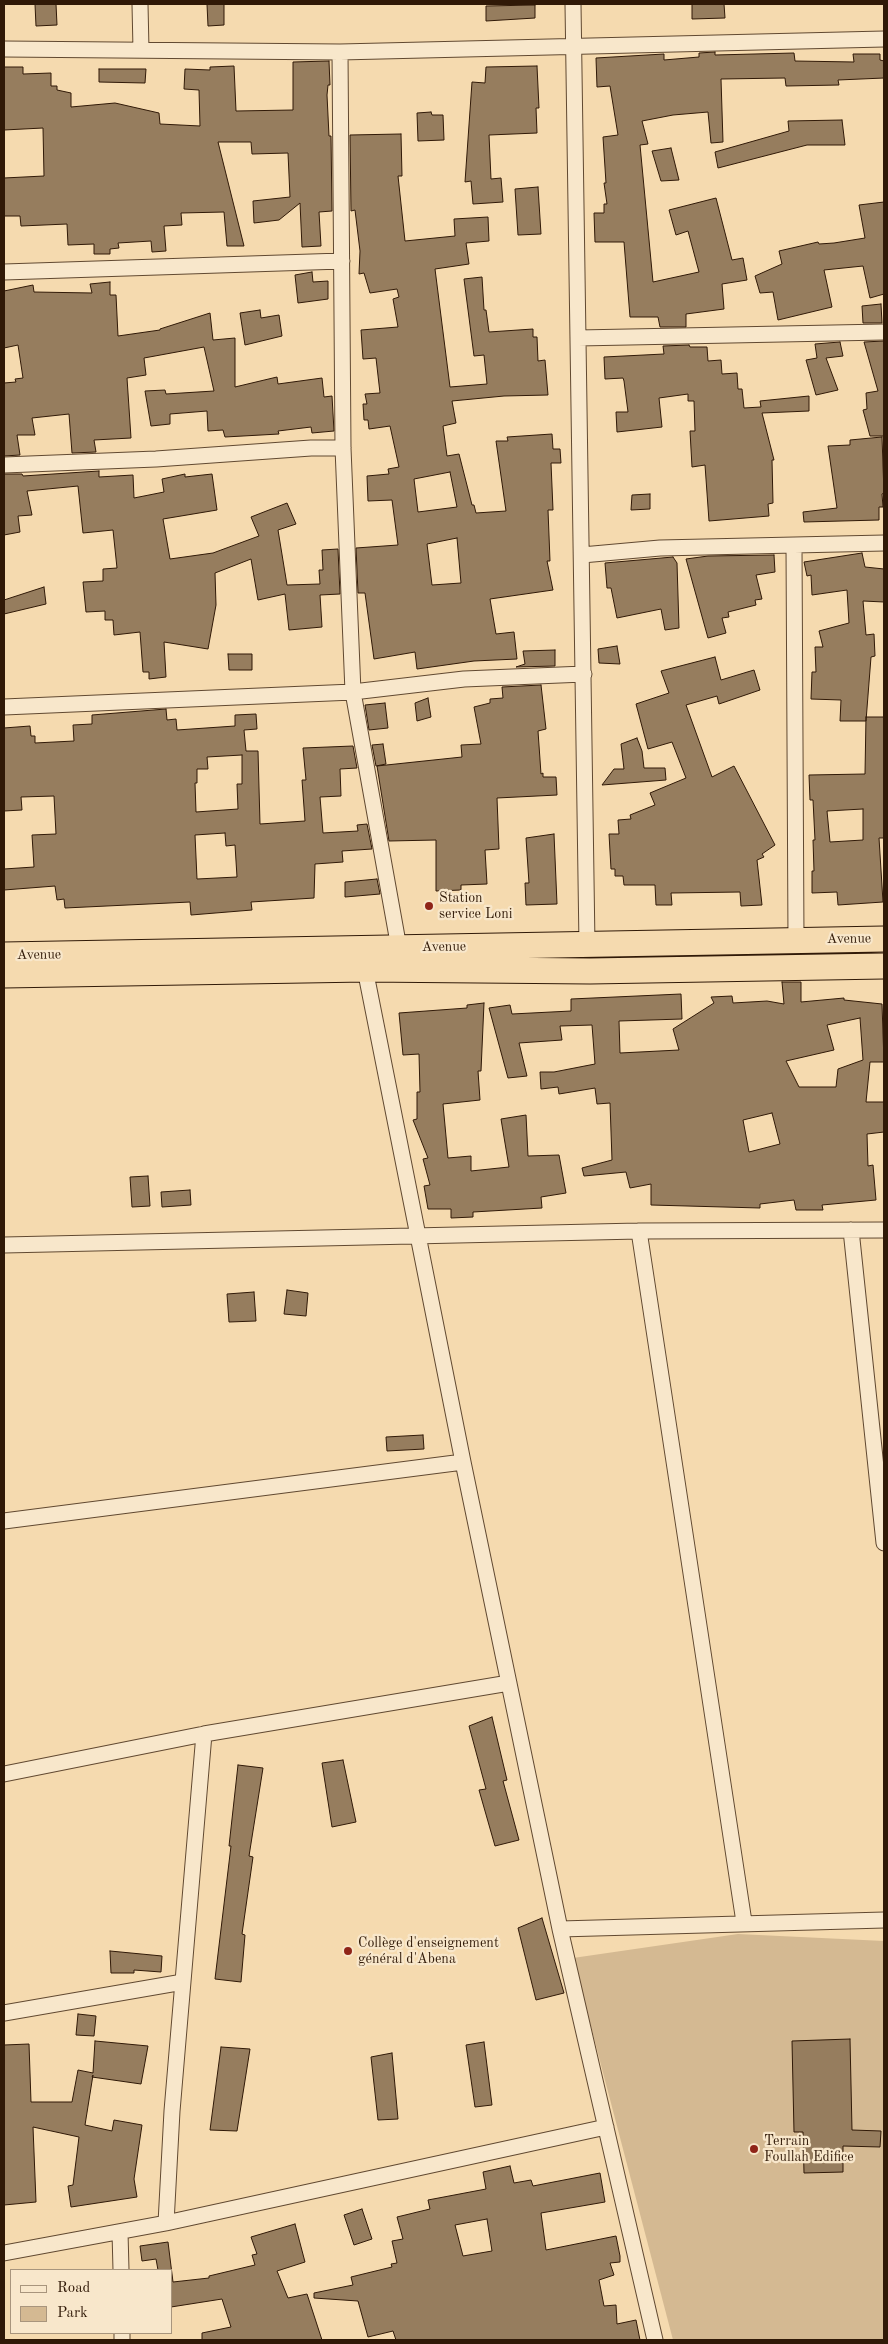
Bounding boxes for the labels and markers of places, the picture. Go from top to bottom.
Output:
place label: Station service Loni [439,890,513,922]
marker: Station service Loni [423,900,435,912]
place label: Collège d'enseignement général d'Abena [358,1935,499,1968]
marker: Collège d'enseignement général d'Abena [342,1945,354,1957]
place label: Terrain Foullah Edifice [764,2133,854,2166]
marker: Terrain Foullah Edifice [748,2143,760,2155]

